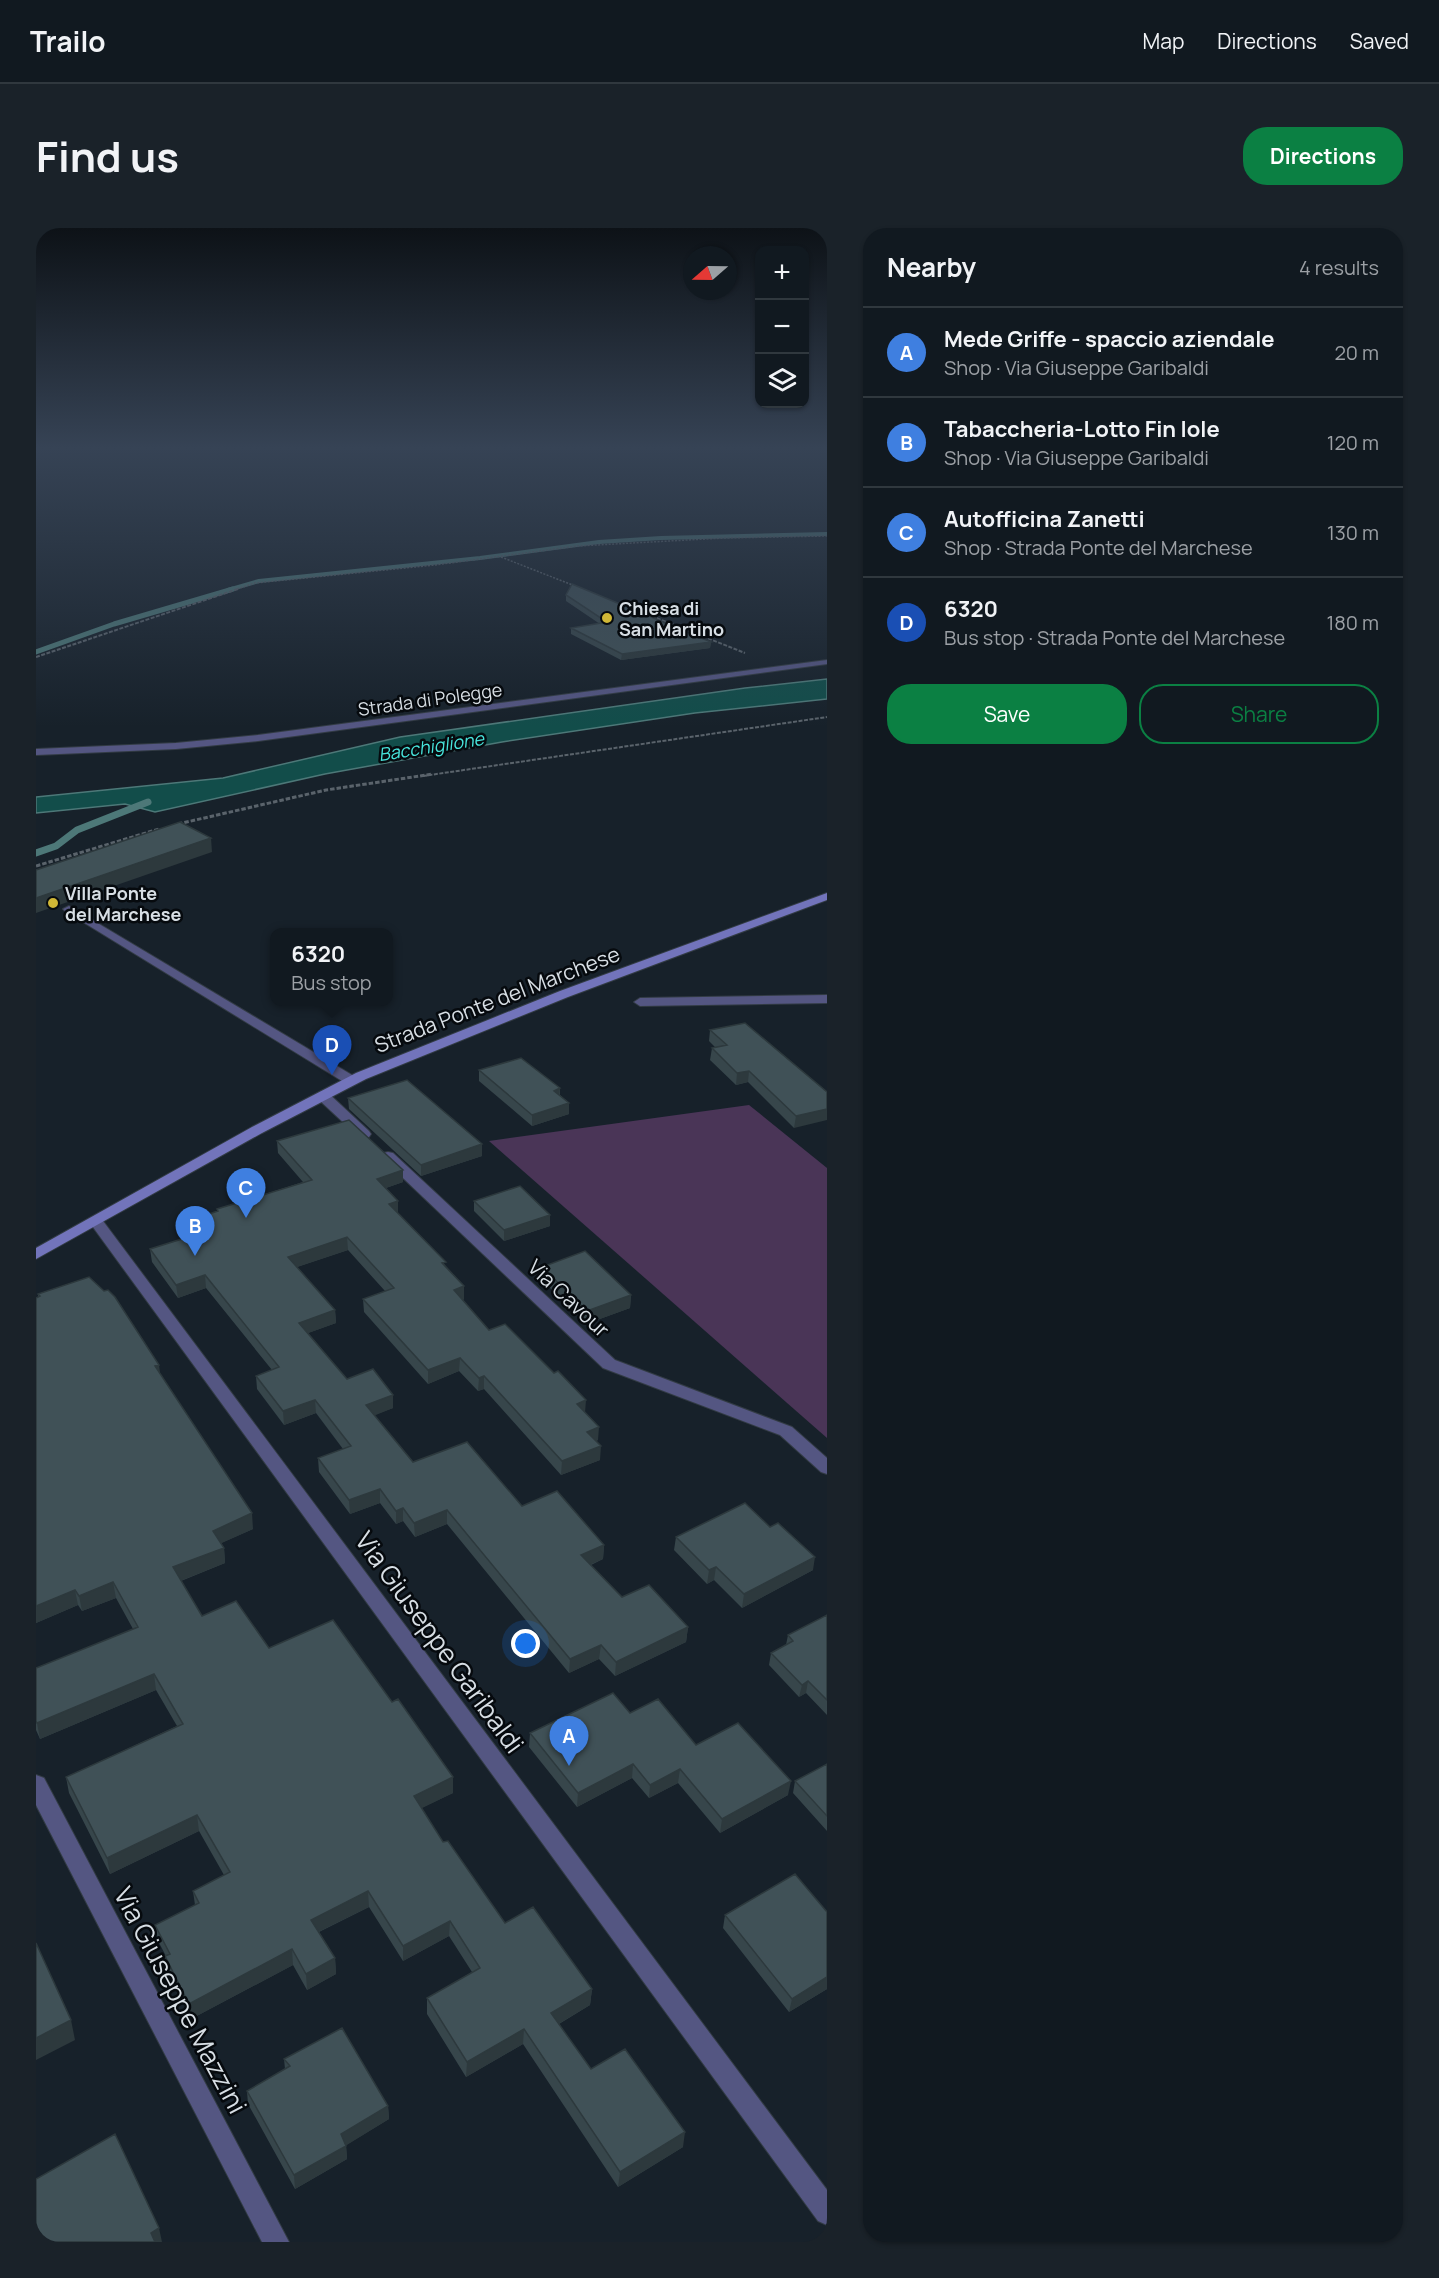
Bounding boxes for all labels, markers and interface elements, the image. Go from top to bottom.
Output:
text: Trailo [30,22,106,60]
text: Map [1143,27,1184,55]
text: Directions [1217,27,1317,55]
text: Saved [1350,27,1409,55]
text: Find us [36,127,179,185]
button: Directions [1243,127,1403,185]
north arrow [683,246,737,300]
map controls [755,246,809,408]
button: + [755,246,809,300]
text: Nearby [887,249,976,285]
text: 4 results [1299,254,1379,281]
button: − [755,300,809,354]
text: Mede Griffe - spaccio aziendale [944,324,1275,354]
text: A [900,339,913,366]
text: 20 m [1334,339,1379,366]
button: layers [755,354,809,408]
text: Shop · Via Giuseppe Garibaldi [944,354,1209,381]
text: Tabaccheria-Lotto Fin Iole [944,414,1220,444]
text: B [900,429,913,456]
text: 120 m [1327,429,1379,456]
text: Shop · Via Giuseppe Garibaldi [944,444,1209,471]
text: Autofficina Zanetti [944,504,1145,534]
text: C [899,519,914,546]
text: 130 m [1327,519,1379,546]
text: Shop · Strada Ponte del Marchese [944,534,1253,561]
text: 6320 [944,594,998,624]
place label: Chiesa di San Martino [619,596,724,641]
text: D [899,609,914,636]
text: 180 m [1326,609,1379,636]
marker: Chiesa di San Martino [600,611,614,625]
text: Bus stop · Strada Ponte del Marchese [944,624,1285,651]
street label: Strada di Polegge [356,677,504,721]
button: Save [887,684,1127,744]
button: Share [1139,684,1379,744]
water label: Bacchiglione [377,726,487,766]
place label: Villa Ponte del Marchese [65,881,182,926]
marker: Villa Ponte del Marchese [46,896,60,910]
popup [270,928,393,1006]
text: 6320 [291,939,345,969]
street label: Strada Ponte del Marchese [370,939,624,1059]
text: Bus stop [291,969,372,996]
pin: D [312,1026,352,1075]
pin: C [226,1168,266,1218]
pin: B [176,1206,214,1256]
street label: Via Cavour [522,1253,616,1343]
street label: Via Giuseppe Garibaldi [347,1524,533,1760]
your location [511,1629,540,1658]
pin: A [550,1716,588,1766]
street label: Via Giuseppe Mazzini [106,1880,256,2120]

